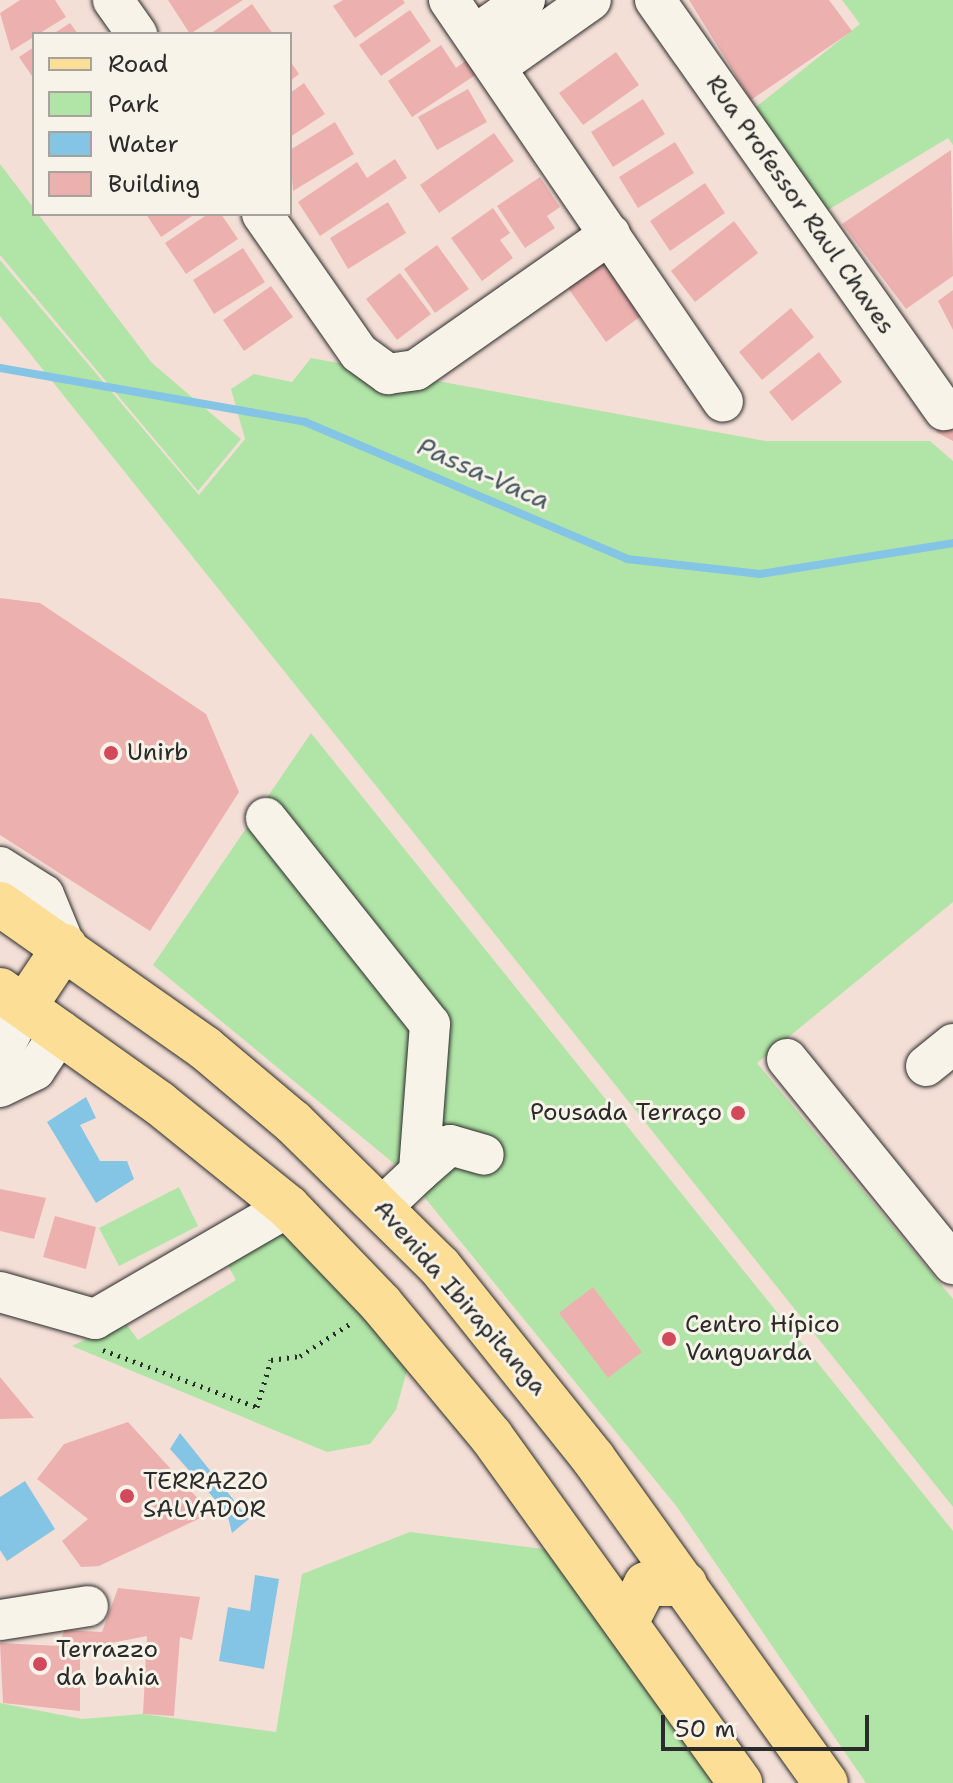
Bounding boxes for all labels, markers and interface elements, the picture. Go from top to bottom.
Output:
legend [32,32,292,216]
text: Road [108,48,168,80]
street label: Rua Professor Raul Chaves [699,70,901,340]
text: Park [108,88,160,120]
text: Water [108,128,179,160]
text: Building [108,168,200,200]
water label: Passa-Vaca [413,430,555,516]
place label: Unirb [127,739,188,767]
marker: Unirb [102,744,120,762]
place label: Pousada Terraço [530,1099,722,1127]
marker: Pousada Terraço [729,1104,747,1122]
street label: Avenida Ibirapitanga [367,1195,553,1401]
place label: Centro Hípico Vanguarda [685,1311,840,1367]
marker: Centro Hípico Vanguarda [660,1330,678,1348]
place label: TERRAZZO SALVADOR [143,1468,268,1524]
marker: TERRAZZO SALVADOR [118,1487,136,1505]
place label: Terrazzo da bahia [56,1636,159,1692]
marker: Terrazzo da bahia [31,1655,49,1673]
scale bar [665,1699,873,1749]
text: 50 m [675,1713,735,1745]

